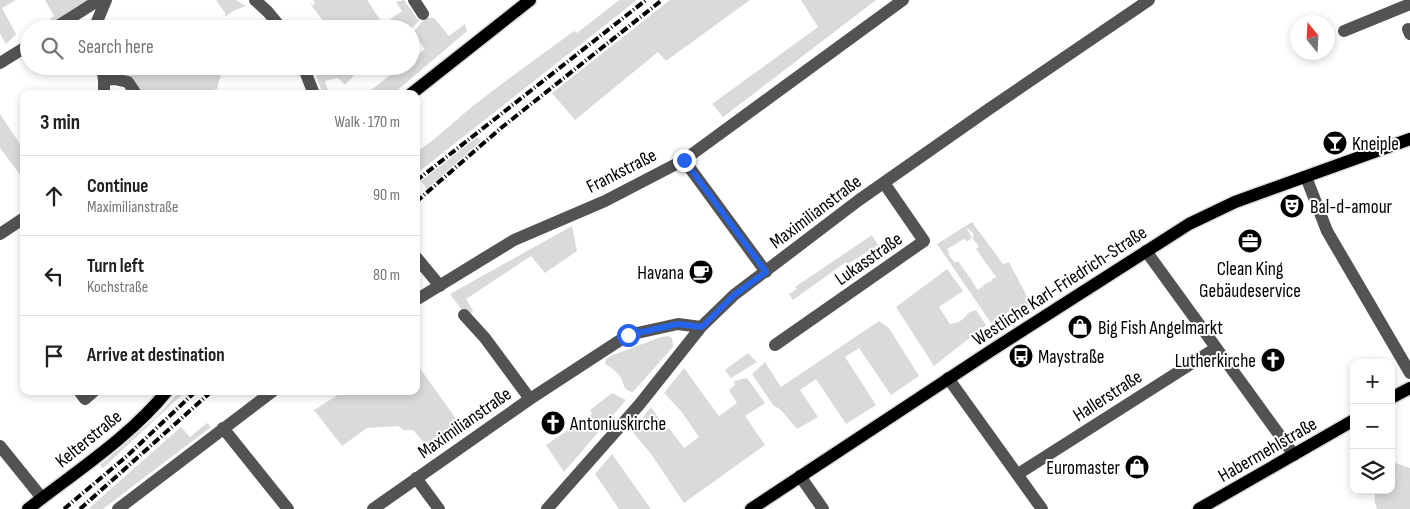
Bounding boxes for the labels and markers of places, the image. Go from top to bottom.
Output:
bar icon: Kneiple [1322,130,1348,156]
place label: Kneiple [1352,133,1399,156]
theatre icon: Bal-d-amour [1279,193,1305,219]
place label: Bal-d-amour [1310,196,1393,219]
office icon: Clean King Gebäudeservice [1237,228,1263,254]
place label: Clean King Gebäudeservice [1199,258,1301,303]
cafe icon: Havana [688,259,714,285]
place label: Havana [637,262,684,285]
shop icon: Big Fish Angelmarkt [1067,314,1093,340]
place label: Big Fish Angelmarkt [1098,317,1223,340]
bus stop icon: Maystraße [1008,343,1034,369]
place label: Maystraße [1038,346,1105,369]
church icon: Lutherkirche [1260,347,1286,373]
place label: Lutherkirche [1175,350,1256,373]
church icon: Antoniuskirche [540,410,566,436]
place label: Antoniuskirche [569,413,666,436]
shop icon: Euromaster [1124,454,1150,480]
place label: Euromaster [1046,457,1121,480]

